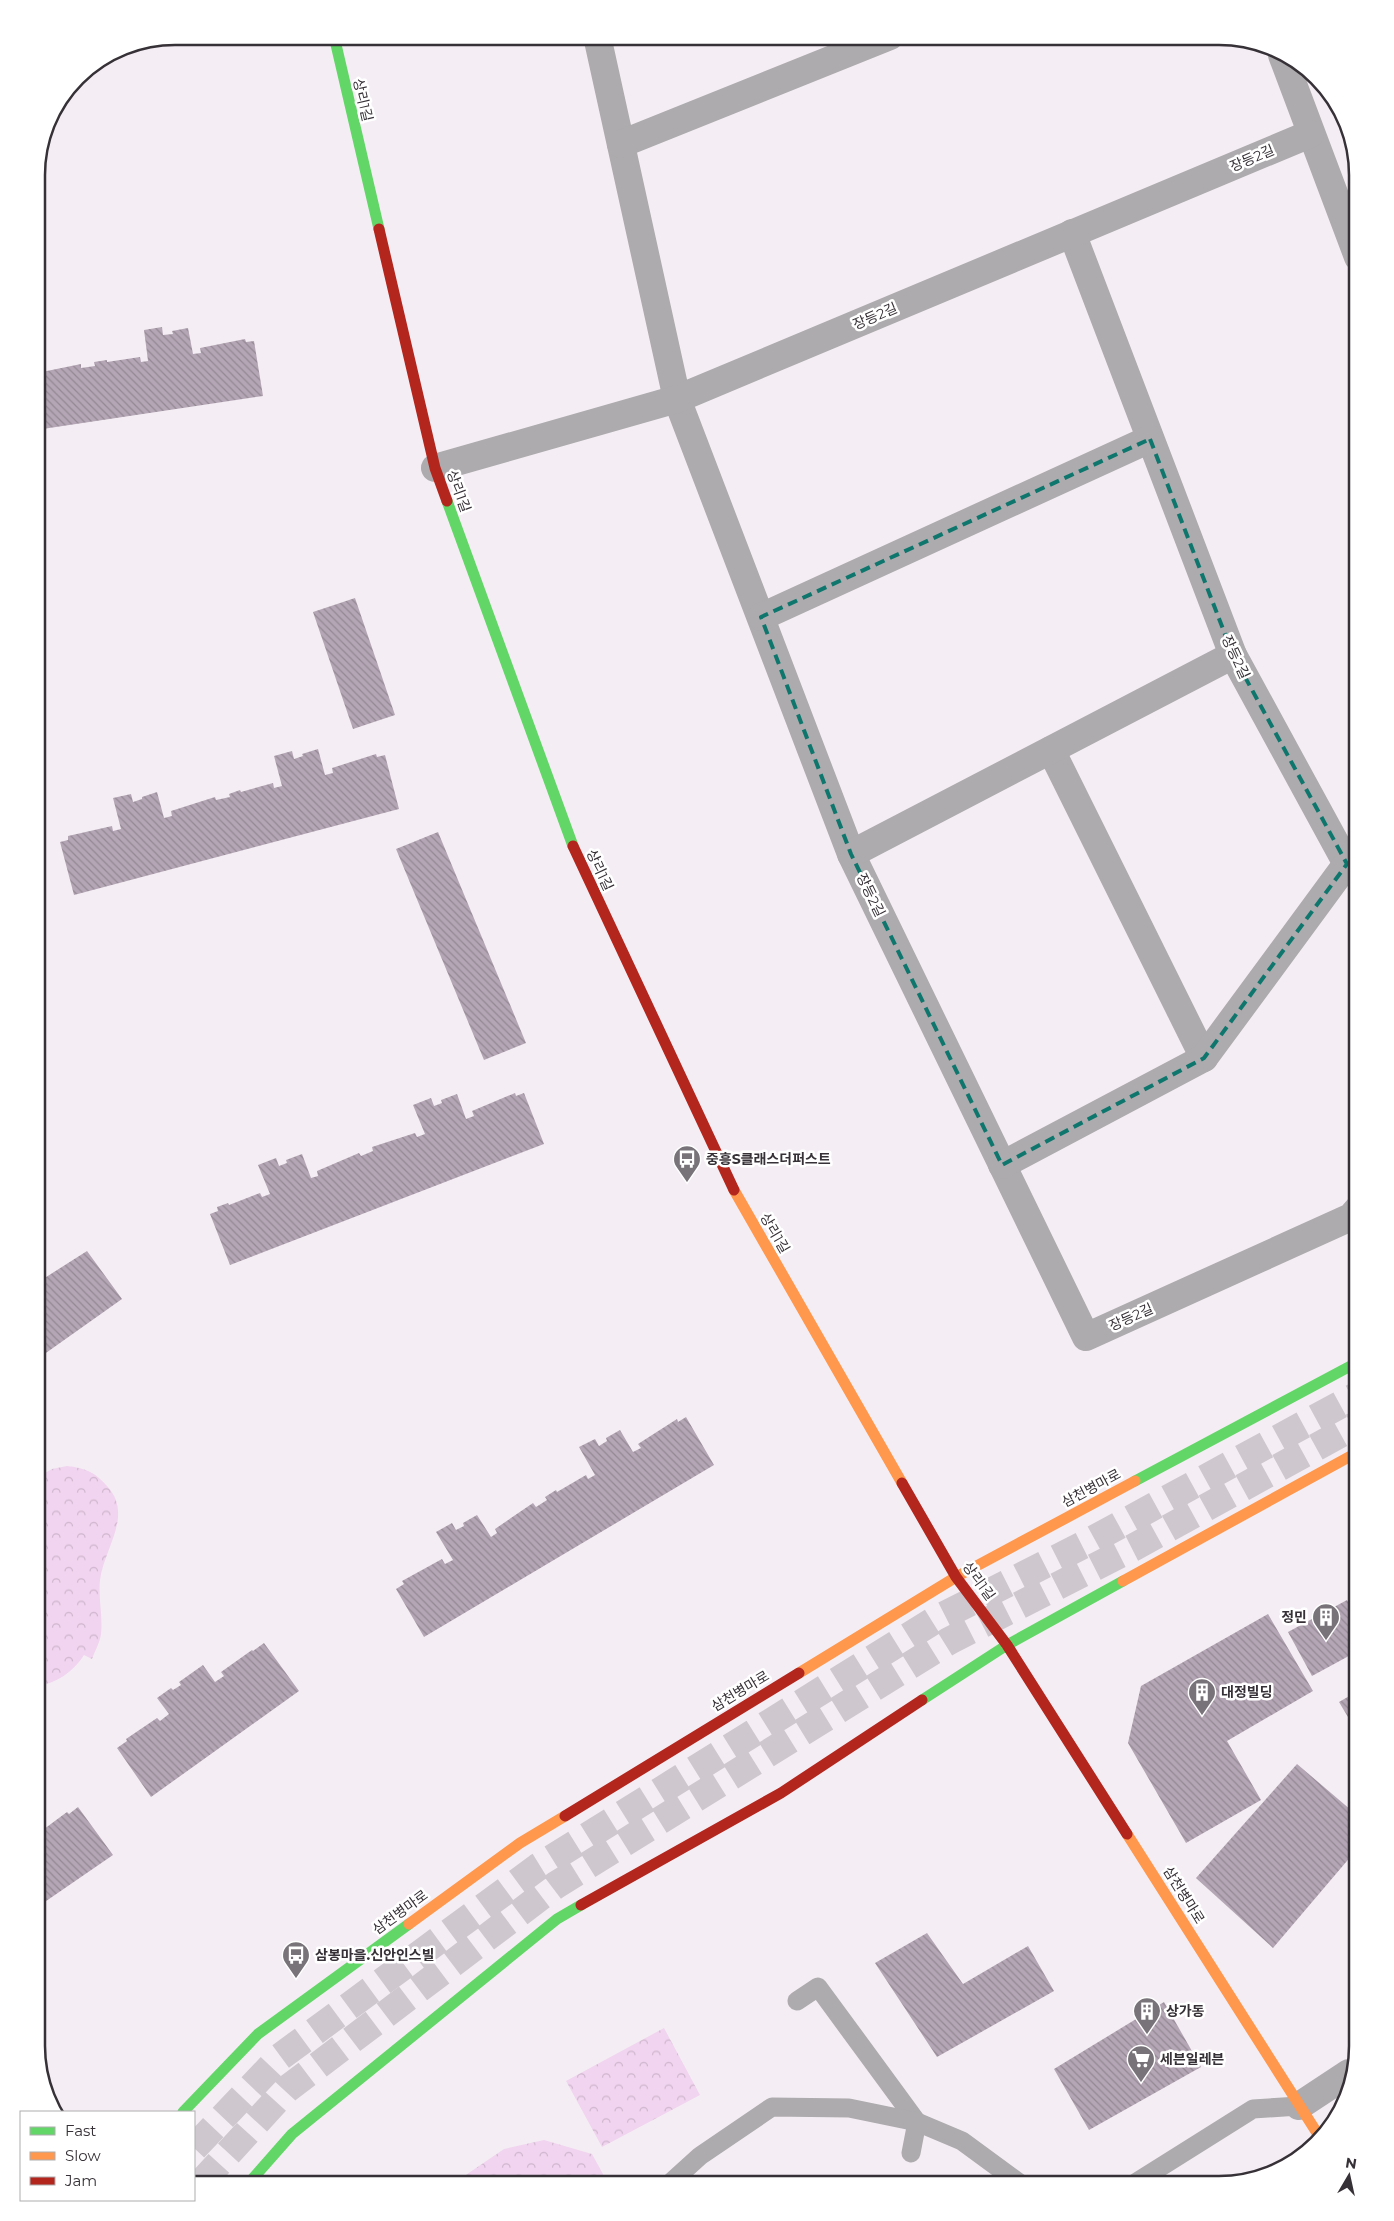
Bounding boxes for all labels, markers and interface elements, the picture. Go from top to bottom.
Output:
street label: 상리1길 [349,77,377,123]
street label: 장등2길 [1227,141,1277,175]
street label: 장등2길 [850,299,900,333]
street label: 상리1길 [443,467,475,515]
street label: 장등2길 [1218,632,1254,682]
street label: 상리1길 [583,846,617,894]
street label: 장등2길 [853,870,889,920]
bus stop icon: 중흥S클래스더퍼스트 [672,1144,702,1183]
place label: 중흥S클래스더퍼스트 [706,1150,831,1168]
street label: 상리1길 [756,1210,794,1256]
street label: 장등2길 [1106,1299,1156,1335]
street label: 삼천병마로 [1058,1465,1124,1511]
street label: 상리1길 [959,1558,999,1604]
building icon: 정민 [1311,1602,1341,1641]
place label: 정민 [1281,1608,1307,1626]
street label: 삼천병마로 [708,1667,772,1715]
building icon: 대정빌딩 [1187,1677,1217,1716]
place label: 대정빌딩 [1221,1683,1273,1701]
street label: 삼천병마로 [1159,1863,1209,1927]
street label: 삼천병마로 [369,1886,431,1938]
bus stop icon: 삼봉마을.신안인스빌 [281,1940,311,1979]
place label: 삼봉마을.신안인스빌 [315,1946,435,1964]
building icon: 상가동 [1132,1996,1162,2035]
place label: 상가동 [1166,2002,1205,2020]
supermarket icon: 세븐일레븐 [1126,2044,1156,2083]
place label: 세븐일레븐 [1160,2050,1225,2068]
legend [20,2111,195,2201]
text: Fast [65,2121,96,2140]
text: Slow [65,2146,101,2165]
north arrow [1324,2151,1374,2201]
text: N [1344,2153,1358,2173]
text: Jam [64,2171,97,2190]

